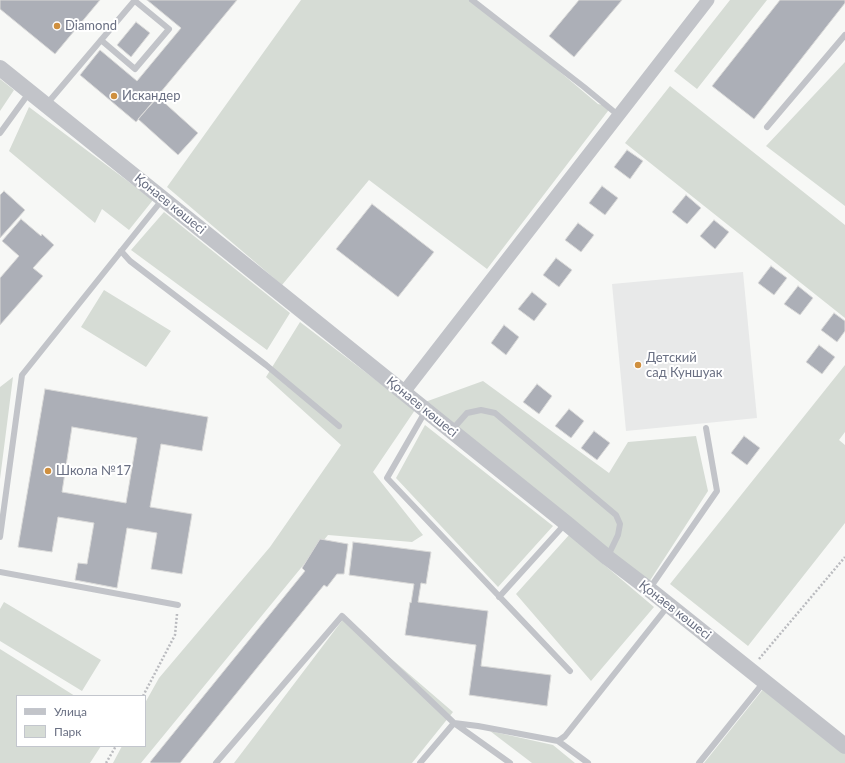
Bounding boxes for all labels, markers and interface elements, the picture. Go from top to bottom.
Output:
place label: Diamond [65,18,117,34]
marker: Diamond [52,21,62,31]
place label: Искандер [122,88,181,104]
marker: Искандер [109,91,119,101]
street label: Қонаев көшесі [131,170,209,238]
place label: Детский сад Куншуак [646,350,723,381]
marker: Детский сад Куншуак [633,360,643,370]
street label: Қонаев көшесі [383,373,461,441]
place label: Школа №17 [56,463,131,479]
marker: Школа №17 [43,466,53,476]
street label: Қонаев көшесі [636,577,714,643]
legend [16,695,146,747]
text: Улица [54,704,87,719]
text: Парк [54,724,82,739]

